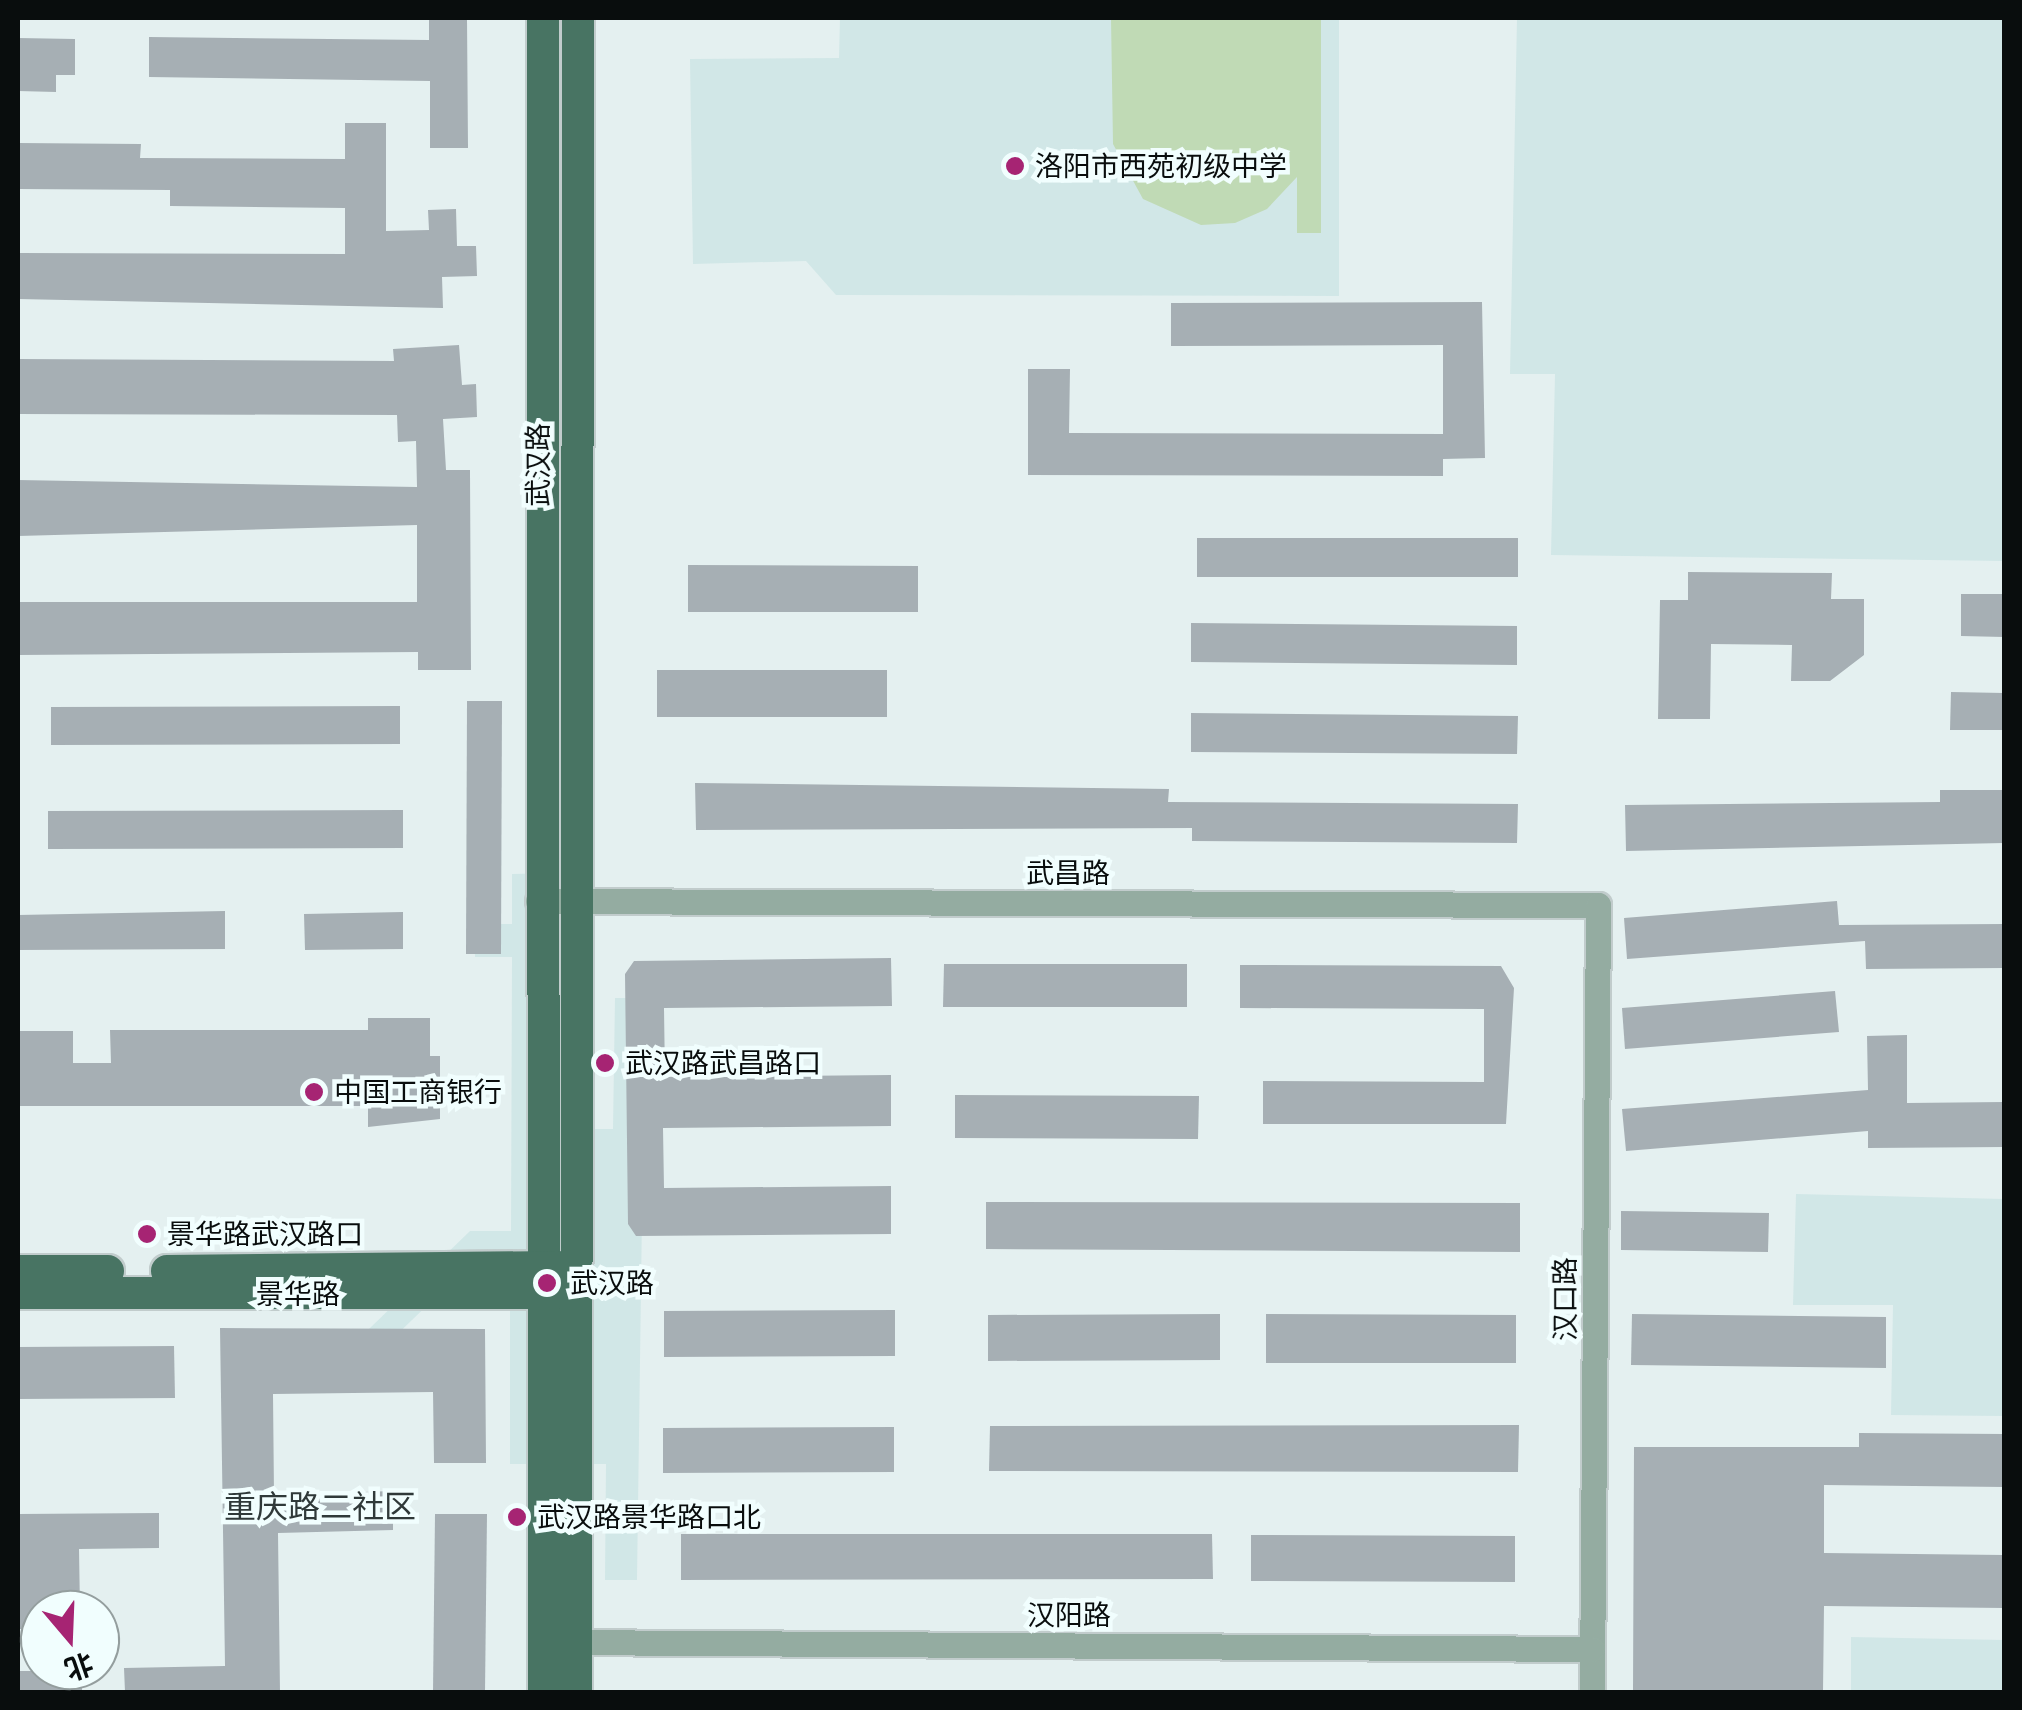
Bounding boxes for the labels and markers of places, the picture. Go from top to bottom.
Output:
place label: 洛阳市西苑初级中学 [1035,149,1287,183]
marker: 洛阳市西苑初级中学 [1004,155,1026,177]
place label: 武汉路武昌路口 [625,1046,821,1080]
marker: 武汉路武昌路口 [594,1052,616,1074]
place label: 中国工商银行 [334,1075,502,1109]
marker: 中国工商银行 [303,1081,325,1103]
place label: 景华路武汉路口 [167,1217,363,1251]
marker: 景华路武汉路口 [136,1223,158,1245]
place label: 武汉路 [570,1266,654,1300]
marker: 武汉路 [534,1270,560,1296]
place label: 武汉路景华路口北 [537,1500,761,1534]
marker: 武汉路景华路口北 [506,1506,528,1528]

